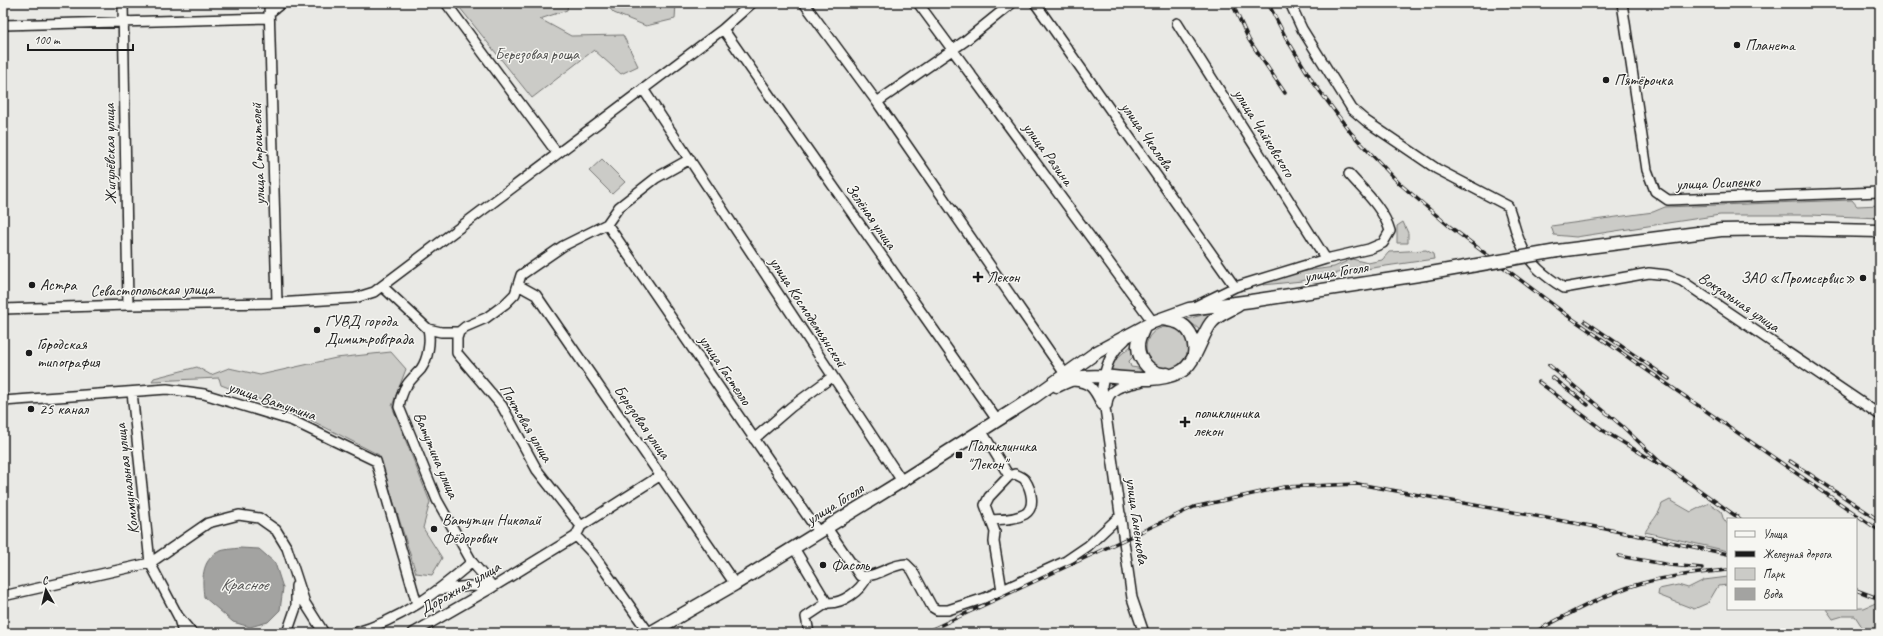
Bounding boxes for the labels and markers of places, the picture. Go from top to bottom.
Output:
place label: Планета [1745,35,1796,55]
marker: Планета [1732,40,1742,50]
place label: Пятёрочка [1614,70,1674,90]
marker: Пятёрочка [1601,75,1611,85]
place label: Лекон [987,267,1021,287]
place label: ЗАО «Промсервис» [1741,268,1855,288]
marker: Лекон [972,271,984,283]
marker: ЗАО «Промсервис» [1858,273,1868,283]
place label: Астра [40,275,78,295]
marker: Астра [27,280,37,290]
place label: ГУВД города Димитровграда [325,311,415,349]
marker: ГУВД города Димитровграда [312,325,322,335]
place label: Городская типография [37,334,100,372]
marker: Городская типография [24,348,34,358]
place label: 25 канал [39,399,90,419]
place label: поликлиника лекон [1194,403,1261,441]
marker: 25 канал [26,404,36,414]
marker: поликлиника лекон [1179,416,1191,428]
place label: Поликлиника "Лекон" [967,436,1038,474]
marker: Поликлиника "Лекон" [954,450,964,460]
place label: Ватутин Николай Фёдорович [442,510,542,548]
marker: Ватутин Николай Фёдорович [429,524,439,534]
place label: Фасоль [831,555,870,575]
marker: Фасоль [818,560,828,570]

